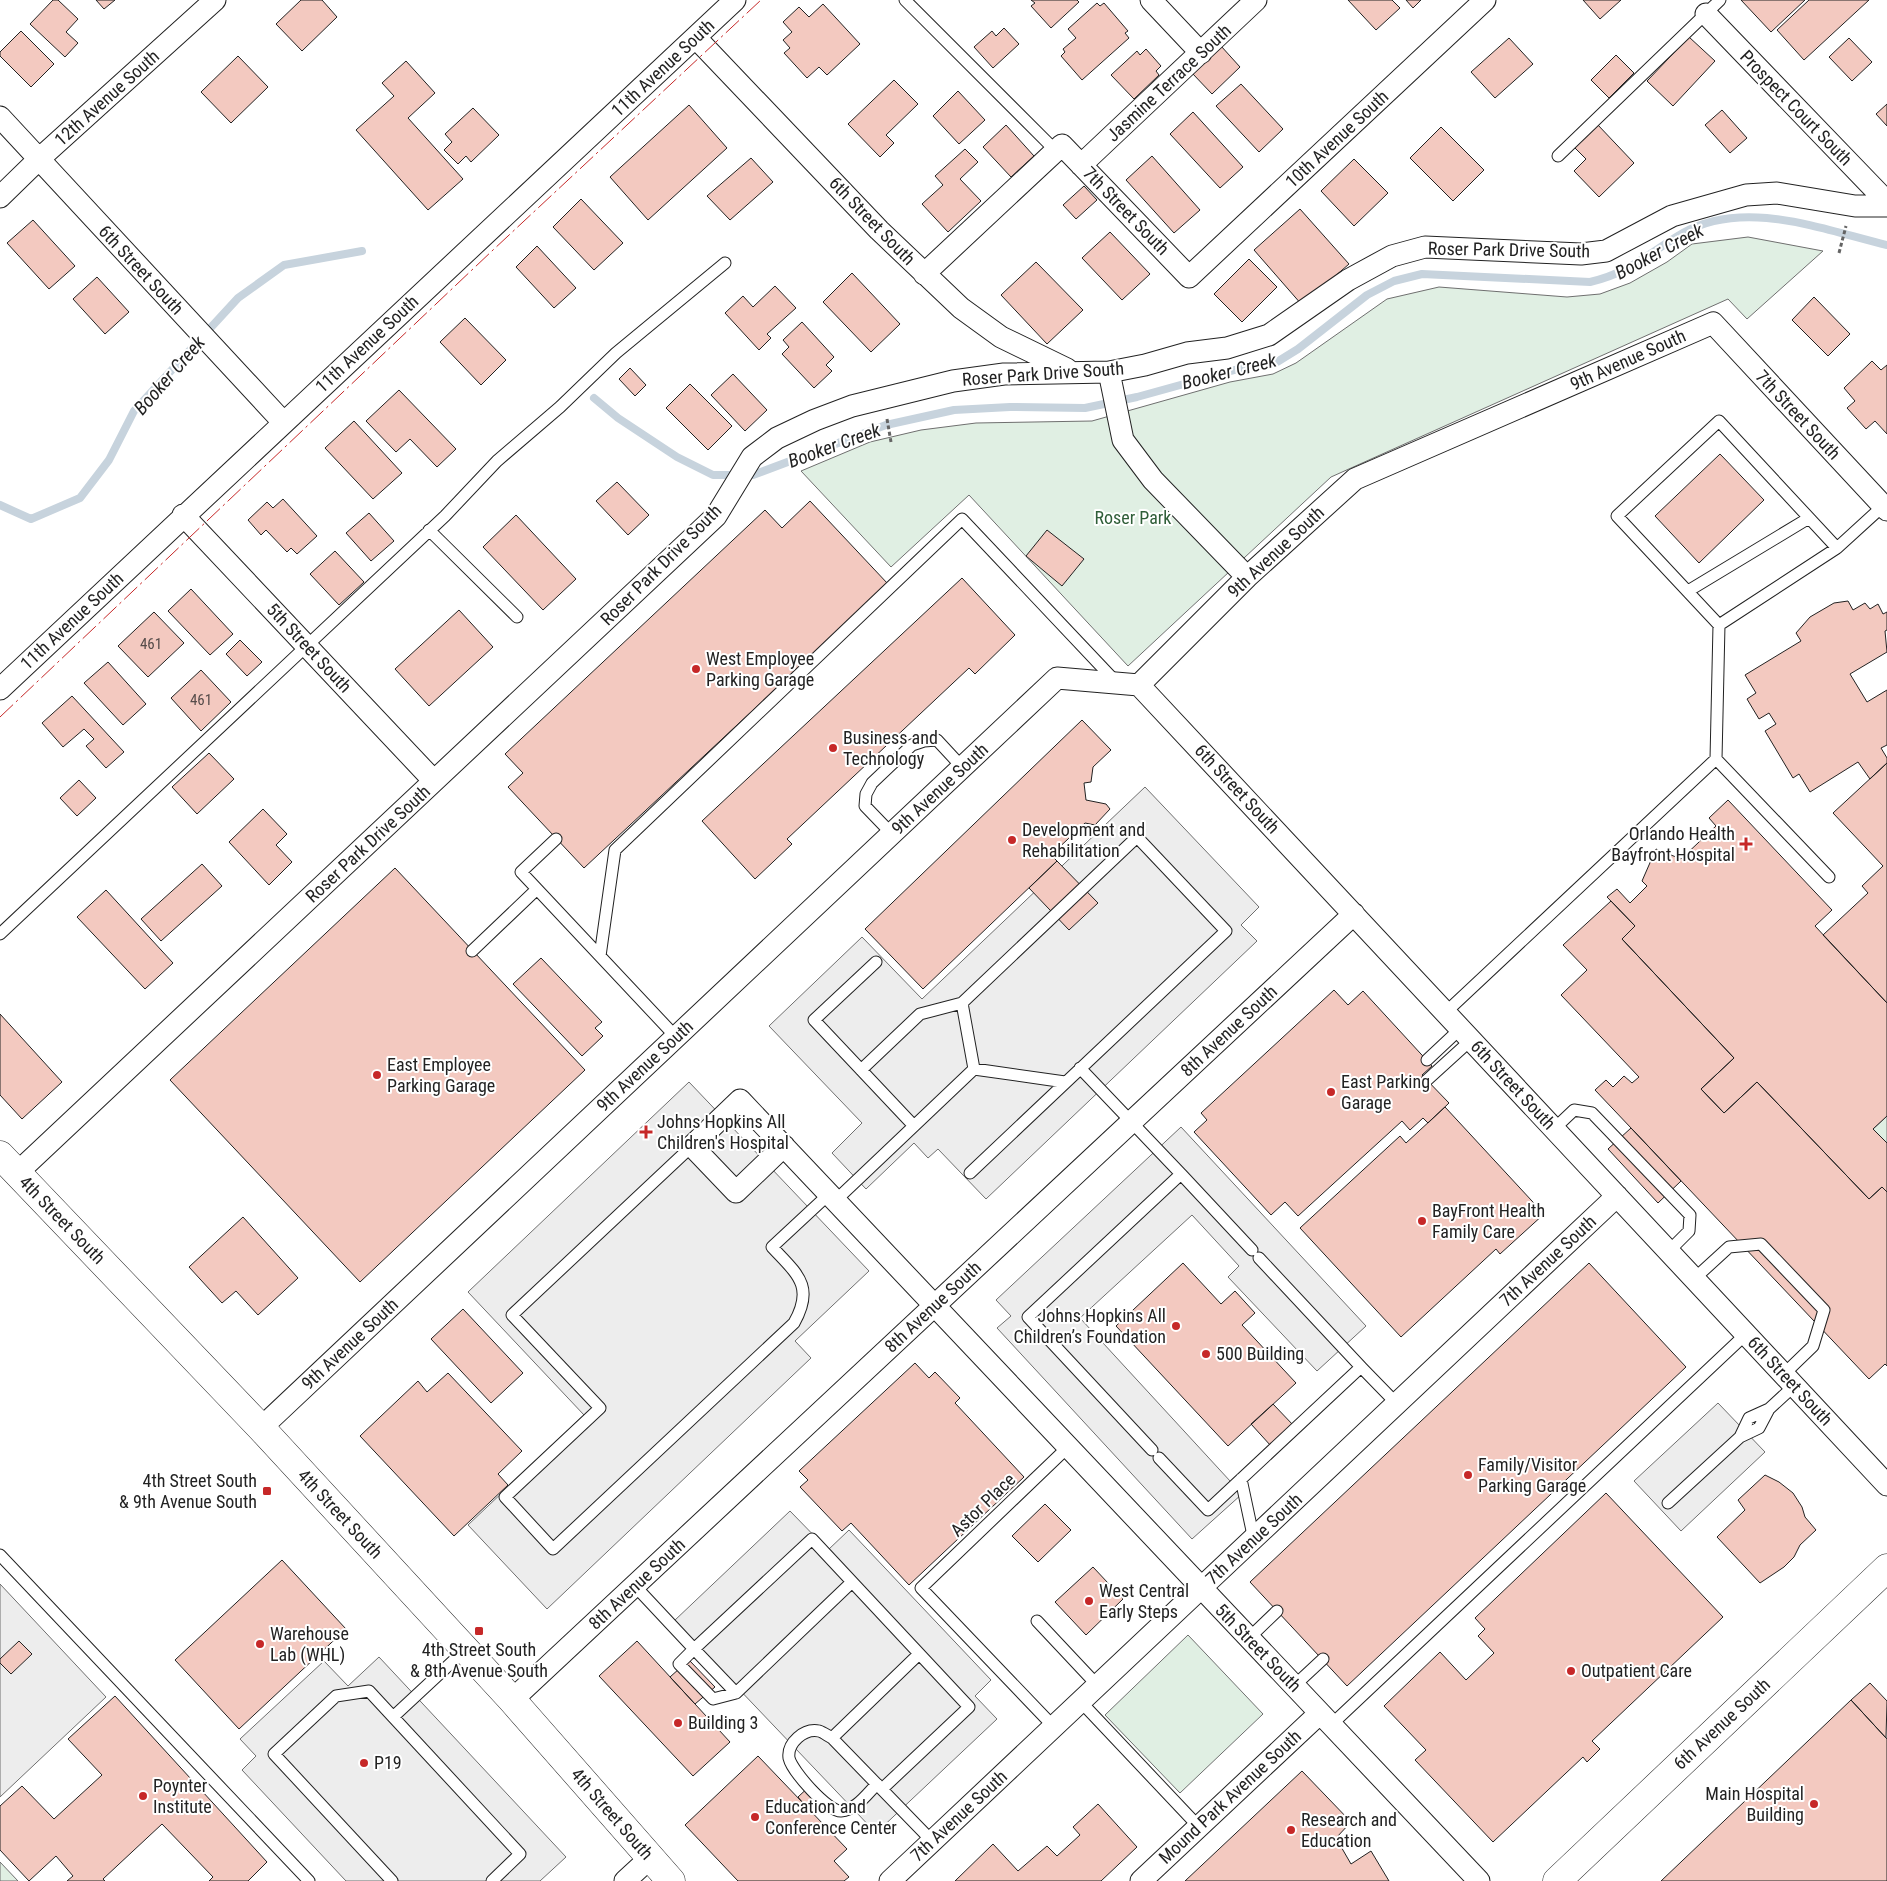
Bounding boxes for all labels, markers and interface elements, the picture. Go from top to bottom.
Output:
street label: 11th Avenue South [607,15,718,121]
street label: Jasmine Terrace South [1102,20,1235,146]
street label: 12th Avenue South [50,45,163,150]
street label: Prospect Court South [1736,46,1857,170]
street label: 10th Avenue South [1281,86,1392,192]
street label: 7th Street South [1079,162,1174,259]
street label: 6th Street South [825,172,920,269]
water label: Booker Creek [1611,218,1708,284]
street label: 6th Street South [95,221,188,319]
street label: Roser Park Drive South [1428,238,1590,261]
street label: 11th Avenue South [311,291,422,397]
street label: 9th Avenue South [1567,325,1689,394]
water label: Booker Creek [129,331,210,419]
water label: Booker Creek [1179,348,1279,394]
street label: Roser Park Drive South [961,357,1125,390]
street label: 7th Street South [1752,366,1845,464]
water label: Booker Creek [785,418,884,473]
street label: Roser Park Drive South [596,500,725,629]
street label: 9th Avenue South [1223,502,1328,602]
park label: Roser Park [1095,507,1171,528]
street label: 11th Avenue South [16,568,127,674]
street label: 5th Street South [263,599,356,697]
house number: 461 [140,635,162,653]
place label: West Employee Parking Garage [706,648,814,690]
marker: West Employee Parking Garage [690,663,702,675]
house number: 461 [190,691,212,709]
place label: Business and Technology [843,727,938,769]
street label: 9th Avenue South [887,739,992,839]
street label: 6th Street South [1191,740,1284,838]
marker: Business and Technology [827,742,839,754]
street label: Roser Park Drive South [301,781,434,907]
place label: Development and Rehabilitation [1022,819,1145,861]
place label: Orlando Health Bayfront Hospital [1611,823,1735,865]
marker: Development and Rehabilitation [1006,834,1018,846]
marker: Orlando Health Bayfront Hospital [1739,837,1753,851]
street label: 8th Avenue South [1176,981,1281,1081]
street label: 9th Avenue South [592,1016,697,1116]
street label: 6th Street South [1467,1036,1560,1134]
place label: East Employee Parking Garage [387,1054,495,1096]
marker: East Employee Parking Garage [371,1069,383,1081]
place label: East Parking Garage [1341,1071,1430,1113]
marker: East Parking Garage [1325,1086,1337,1098]
place label: Johns Hopkins All Children's Hospital [657,1111,789,1153]
marker: Johns Hopkins All Children's Hospital [639,1125,653,1139]
street label: 4th Street South [15,1171,110,1268]
place label: BayFront Health Family Care [1432,1200,1545,1242]
street label: 7th Avenue South [1495,1211,1600,1311]
marker: BayFront Health Family Care [1416,1215,1428,1227]
street label: 8th Avenue South [880,1257,985,1357]
street label: 9th Avenue South [297,1294,402,1394]
place label: Johns Hopkins All Children’s Foundation [1014,1305,1166,1347]
marker: Johns Hopkins All Children’s Foundation [1170,1320,1182,1332]
street label: 6th Street South [1744,1332,1837,1430]
place label: 500 Building [1216,1343,1304,1364]
marker: 500 Building [1200,1348,1212,1360]
place label: Family/Visitor Parking Garage [1478,1454,1586,1496]
street label: 4th Street South [294,1465,387,1563]
street label: Astor Place [946,1469,1019,1541]
marker: Family/Visitor Parking Garage [1462,1469,1474,1481]
place label: 4th Street South & 9th Avenue South [119,1470,257,1512]
marker: 4th Street South & 9th Avenue South [261,1485,273,1497]
street label: 7th Avenue South [1201,1489,1306,1589]
street label: 8th Avenue South [584,1534,689,1634]
place label: West Central Early Steps [1099,1580,1189,1622]
marker: West Central Early Steps [1083,1595,1095,1607]
street label: 5th Street South [1211,1599,1306,1696]
place label: Warehouse Lab (WHL) [270,1623,349,1666]
marker: 4th Street South & 8th Avenue South [473,1625,485,1637]
marker: Warehouse Lab (WHL) [254,1638,266,1650]
place label: 4th Street South & 8th Avenue South [410,1639,548,1681]
place label: Outpatient Care [1581,1660,1692,1681]
marker: Outpatient Care [1565,1665,1577,1677]
street label: 6th Avenue South [1669,1674,1774,1774]
place label: Building 3 [688,1712,758,1733]
marker: Building 3 [672,1717,684,1729]
street label: Mound Park Avenue South [1154,1725,1305,1868]
place label: P19 [374,1752,402,1773]
marker: P19 [358,1757,370,1769]
street label: 4th Street South [567,1764,658,1864]
street label: 7th Avenue South [906,1766,1011,1866]
place label: Poynter Institute [153,1775,212,1817]
place label: Main Hospital Building [1705,1783,1804,1825]
marker: Poynter Institute [137,1790,149,1802]
place label: Education and Conference Center [765,1796,897,1838]
marker: Main Hospital Building [1808,1798,1820,1810]
place label: Research and Education [1301,1809,1397,1851]
marker: Education and Conference Center [749,1811,761,1823]
marker: Research and Education [1285,1824,1297,1836]

